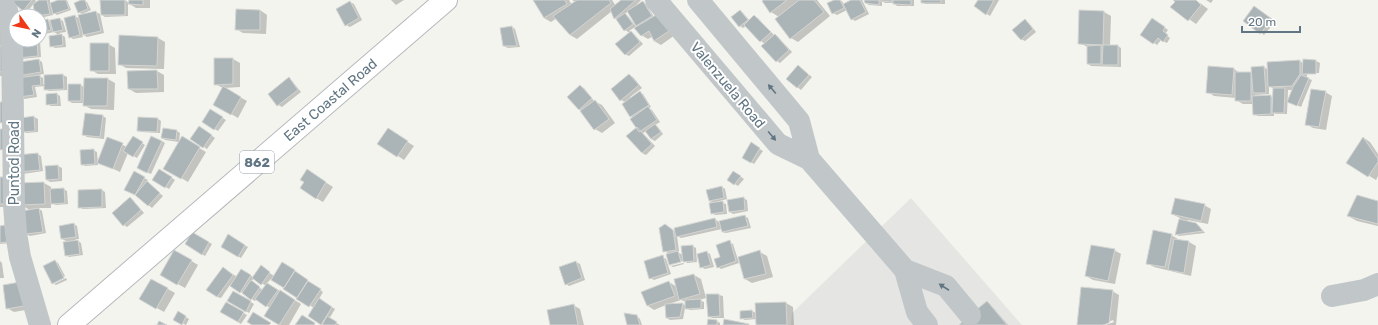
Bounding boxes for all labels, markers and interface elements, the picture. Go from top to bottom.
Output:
north arrow [8,8,48,48]
scale bar [1242,8,1300,34]
text: 20 m [1248,15,1276,29]
text: N [28,26,44,40]
street label: Valenzuela Road [687,39,769,132]
street label: East Coastal Road [280,55,381,145]
one-way arrow [767,83,776,94]
street label: Puntod Road [6,121,23,205]
one-way arrow [767,131,776,142]
road number: 862 [240,151,274,173]
one-way arrow [938,283,949,291]

